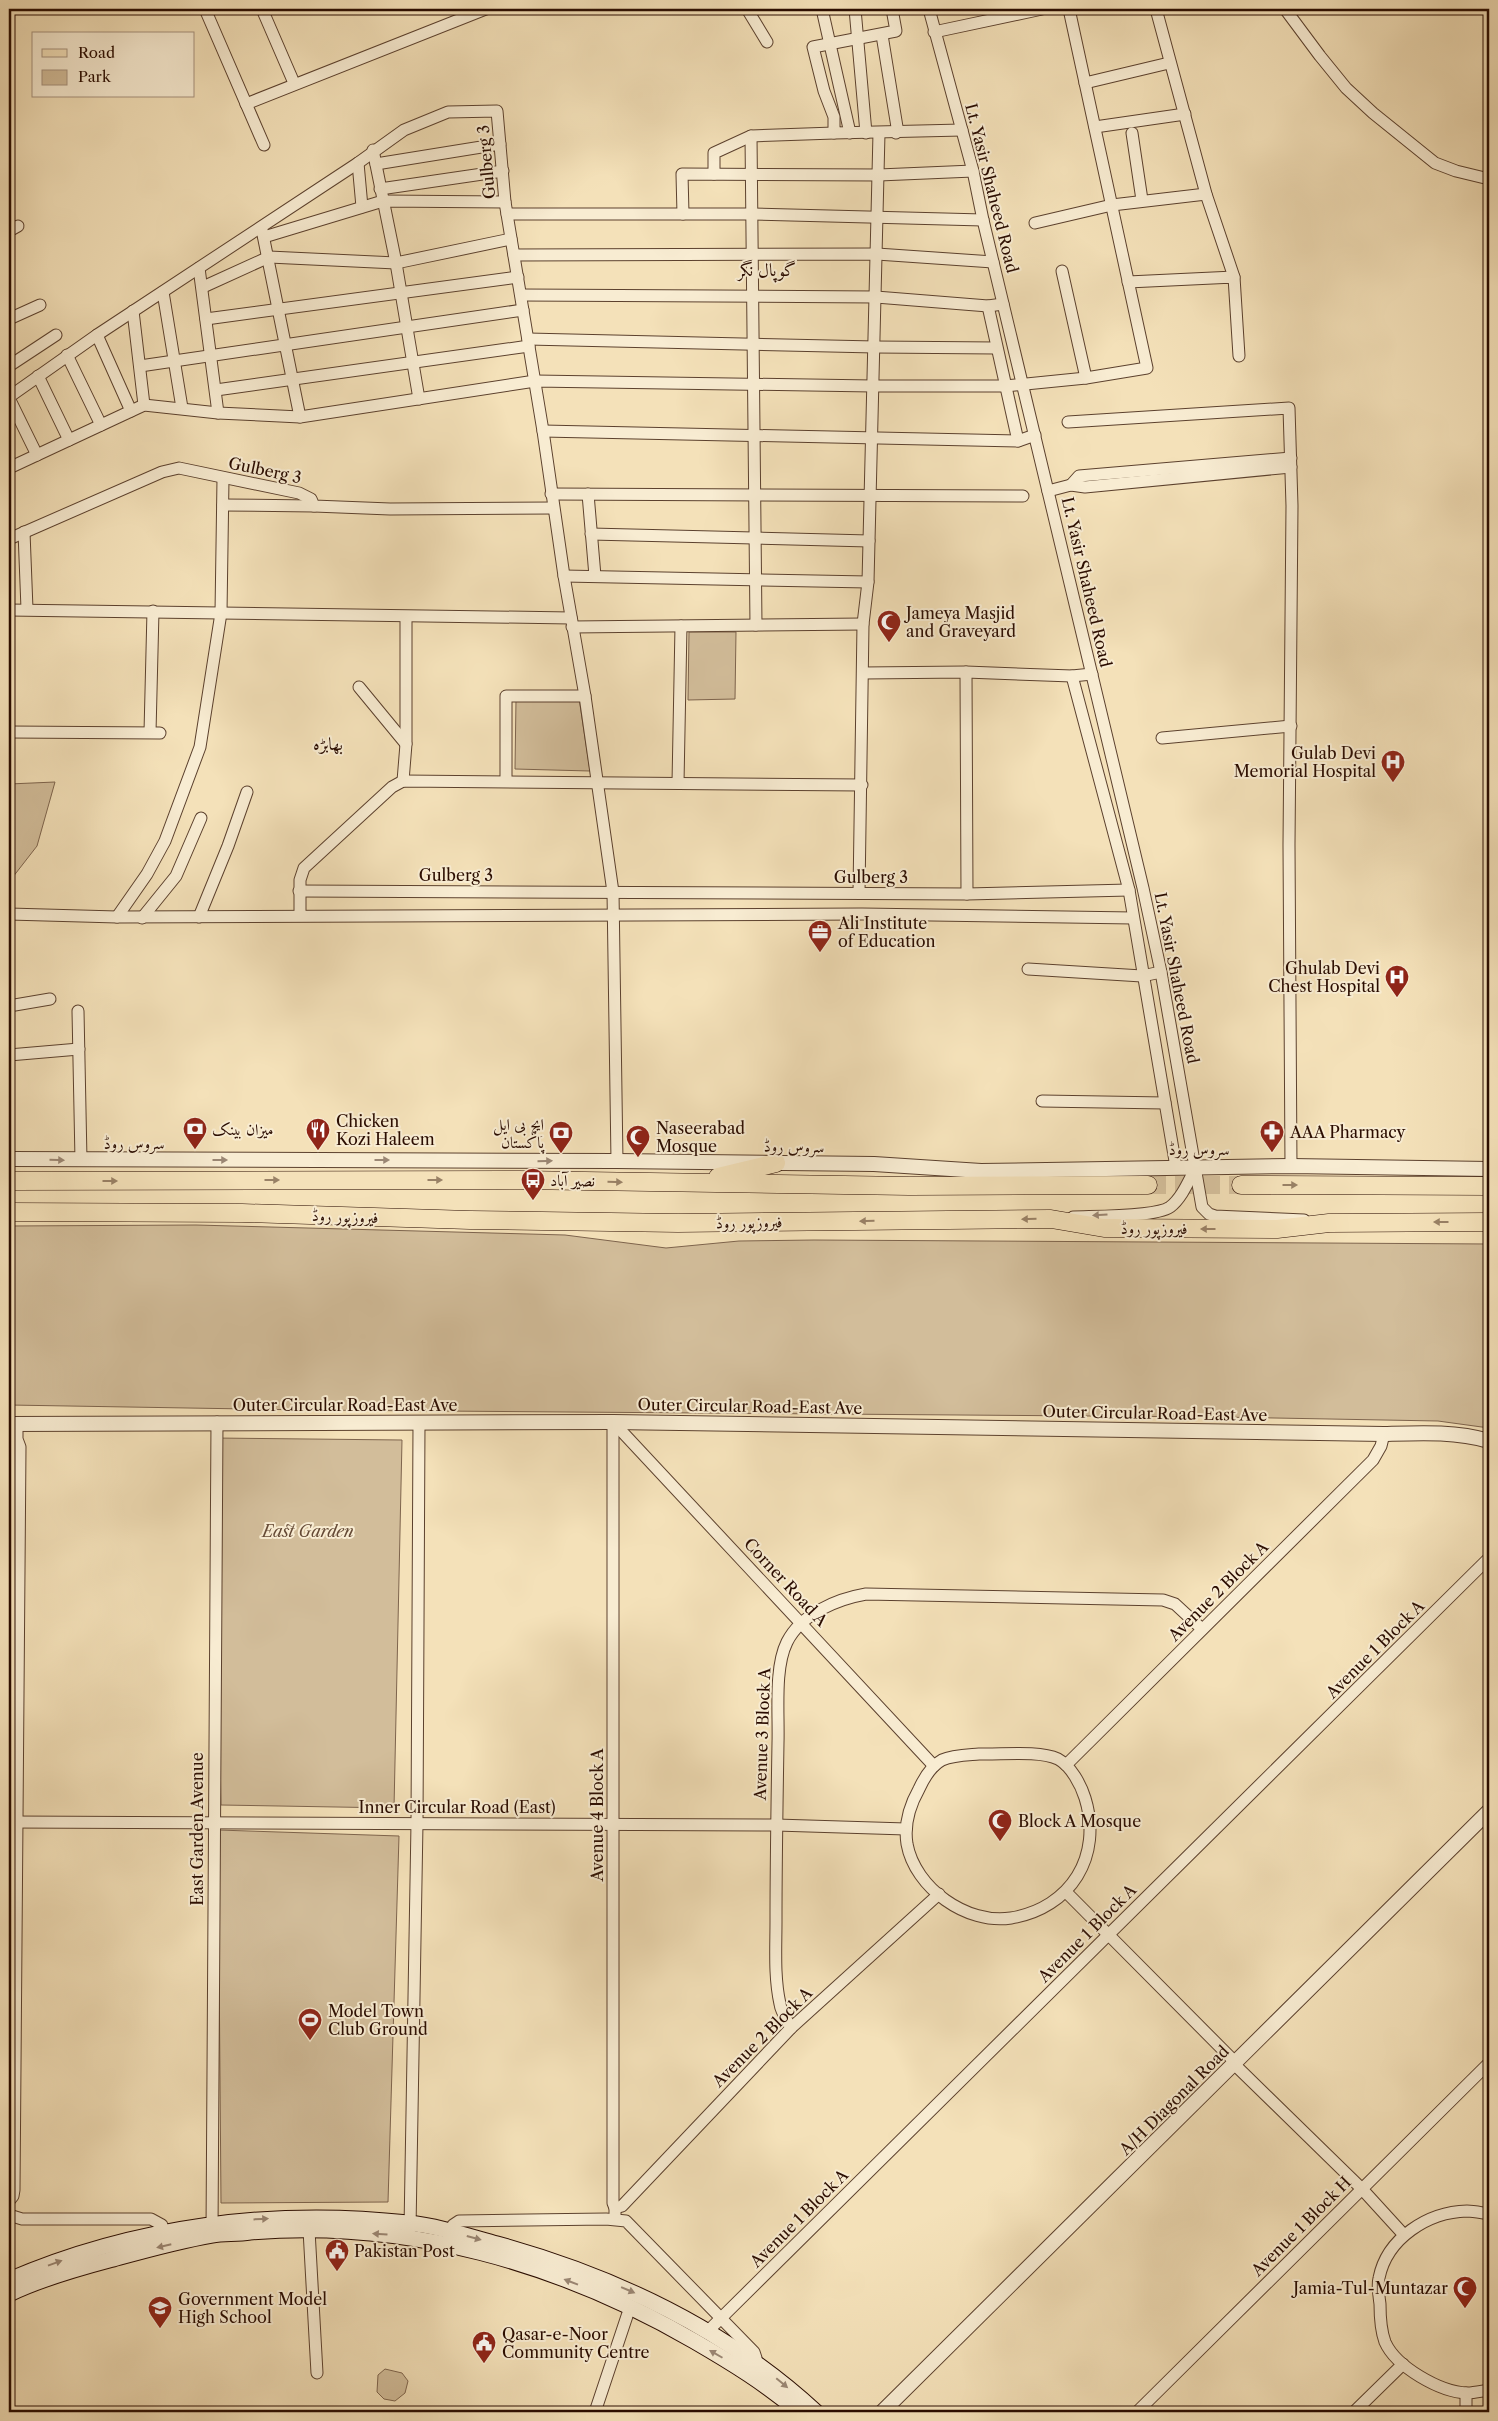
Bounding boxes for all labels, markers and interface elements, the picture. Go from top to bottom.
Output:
legend [32,32,195,98]
text: Road [78,43,115,62]
text: Park [78,67,112,86]
street label: Lt. Yasir Shaheed Road [961,101,1023,275]
street label: Gulberg 3 [473,124,499,200]
district label: گوپال نگر [736,259,796,283]
street label: Gulberg 3 [227,452,303,488]
street label: Lt. Yasir Shaheed Road [1058,495,1116,669]
place label: Jameya Masjid and Graveyard [903,603,1016,641]
mosque icon: Jameya Masjid and Graveyard [876,609,902,643]
district label: بھابڑہ [313,733,343,755]
place label: Gulab Devi Memorial Hospital [1234,743,1376,781]
hospital icon: Gulab Devi Memorial Hospital [1380,749,1406,783]
street label: Gulberg 3 [419,865,493,885]
street label: Gulberg 3 [834,867,908,887]
street label: Lt. Yasir Shaheed Road [1151,891,1203,1066]
place label: Ali Institute of Education [837,913,936,951]
office icon: Ali Institute of Education [807,919,833,953]
place label: Ghulab Devi Chest Hospital [1268,958,1380,996]
hospital icon: Ghulab Devi Chest Hospital [1384,964,1410,998]
place label: Chicken Kozi Haleem [336,1111,435,1149]
place label: ایچ بی ایل پاکستان [493,1114,545,1154]
bank icon: میزان بینک [182,1116,208,1150]
restaurant icon: Chicken Kozi Haleem [305,1117,331,1151]
place label: Naseerabad Mosque [656,1118,745,1156]
place label: میزان بینک [212,1119,274,1139]
pharmacy icon: AAA Pharmacy [1259,1119,1285,1153]
bank icon: ایچ بی ایل پاکستان [548,1120,574,1154]
place label: AAA Pharmacy [1289,1122,1406,1142]
mosque icon: Naseerabad Mosque [625,1124,651,1158]
street label: سروس روڈ [104,1133,164,1154]
street label: سروس روڈ [763,1135,825,1158]
street label: سروس روڈ [1169,1139,1229,1160]
one-way arrow [50,1156,66,1164]
one-way arrow [212,1156,228,1164]
one-way arrow [375,1156,391,1164]
one-way arrow [537,1157,553,1165]
bus stop icon: نصیر آباد [520,1167,546,1201]
place label: نصیر آباد [550,1170,595,1190]
one-way arrow [265,1176,281,1184]
one-way arrow [427,1176,443,1184]
one-way arrow [102,1177,118,1185]
one-way arrow [607,1178,623,1186]
one-way arrow [1282,1181,1298,1189]
street label: فیروزپور روڈ [311,1205,379,1229]
street label: فیروزپور روڈ [715,1211,783,1235]
one-way arrow [1092,1212,1108,1220]
one-way arrow [1021,1215,1037,1223]
one-way arrow [858,1217,874,1225]
street label: فیروزپور روڈ [1121,1218,1187,1240]
one-way arrow [1432,1218,1448,1226]
one-way arrow [1200,1225,1216,1233]
street label: Outer Circular Road-East Ave [637,1394,863,1418]
street label: Outer Circular Road-East Ave [233,1395,457,1415]
street label: Outer Circular Road-East Ave [1042,1401,1268,1425]
park label: East Garden [260,1521,354,1541]
street label: Corner Road A [740,1534,833,1631]
street label: Avenue 2 Block A [1163,1536,1273,1646]
street label: Avenue 1 Block A [1321,1595,1429,1703]
street label: Avenue 3 Block A [750,1666,774,1802]
street label: Avenue 4 Block A [587,1747,607,1883]
street label: East Garden Avenue [187,1752,207,1906]
street label: Inner Circular Road (East) [358,1797,556,1817]
mosque icon: Block A Mosque [987,1808,1013,1842]
place label: Block A Mosque [1018,1811,1141,1831]
street label: Avenue 1 Block A [1033,1879,1141,1987]
street label: Avenue 2 Block A [707,1982,817,2092]
place label: Model Town Club Ground [328,2001,428,2039]
sports icon: Model Town Club Ground [297,2007,323,2041]
street label: A/H Diagonal Road [1114,2041,1233,2160]
street label: Avenue 1 Block A [745,2164,853,2272]
street label: Avenue 1 Block H [1246,2172,1355,2281]
one-way arrow [253,2215,269,2223]
one-way arrow [372,2230,388,2238]
one-way arrow [467,2234,482,2242]
public building icon: Pakistan Post [324,2238,350,2272]
place label: Pakistan Post [354,2241,455,2261]
one-way arrow [157,2242,172,2250]
one-way arrow [47,2259,62,2266]
mosque icon: Jamia-Tul-Muntazar [1452,2275,1478,2309]
one-way arrow [563,2278,578,2286]
place label: Jamia-Tul-Muntazar [1290,2278,1448,2298]
one-way arrow [621,2286,636,2294]
place label: Government Model High School [178,2289,327,2327]
school or university icon: Government Model High School [147,2295,173,2329]
place label: Qasar-e-Noor Community Centre [502,2324,650,2362]
public building icon: Qasar-e-Noor Community Centre [471,2330,497,2364]
one-way arrow [709,2350,724,2358]
one-way arrow [775,2377,788,2388]

